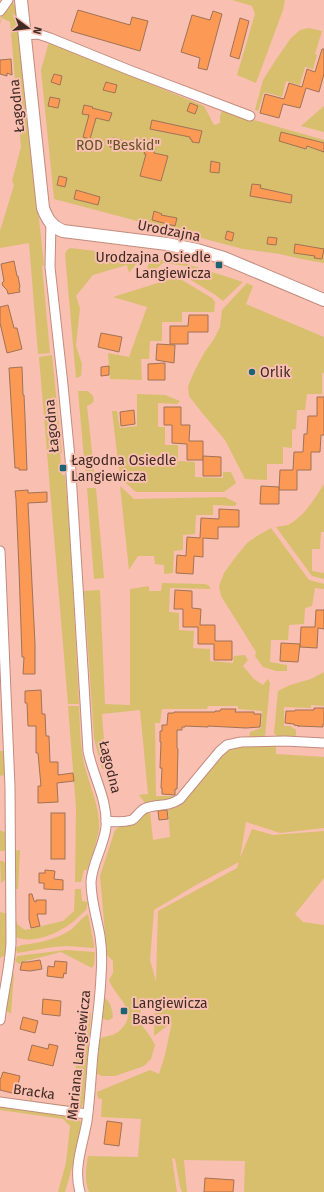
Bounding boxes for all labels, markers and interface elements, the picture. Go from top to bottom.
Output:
north arrow [8,8,48,48]
text: N [30,25,44,36]
street label: Łagodna [6,78,28,134]
park label: ROD "Beskid" [76,137,160,154]
street label: Urodzajna [136,217,202,245]
place label: Urodzajna Osiedle Langiewicza [96,249,211,282]
marker: Urodzajna Osiedle Langiewicza [214,260,224,270]
place label: Orlik [260,364,291,381]
marker: Orlik [247,367,257,377]
street label: Łagodna [41,398,63,454]
place label: Łagodna Osiedle Langiewicza [71,452,177,485]
marker: Łagodna Osiedle Langiewicza [58,463,68,473]
street label: Łagodna [95,739,125,795]
street label: Mariana Langiewicza [64,989,94,1121]
place label: Langiewicza Basen [132,995,208,1028]
marker: Langiewicza Basen [119,1006,129,1016]
street label: Bracka [12,1081,56,1103]

